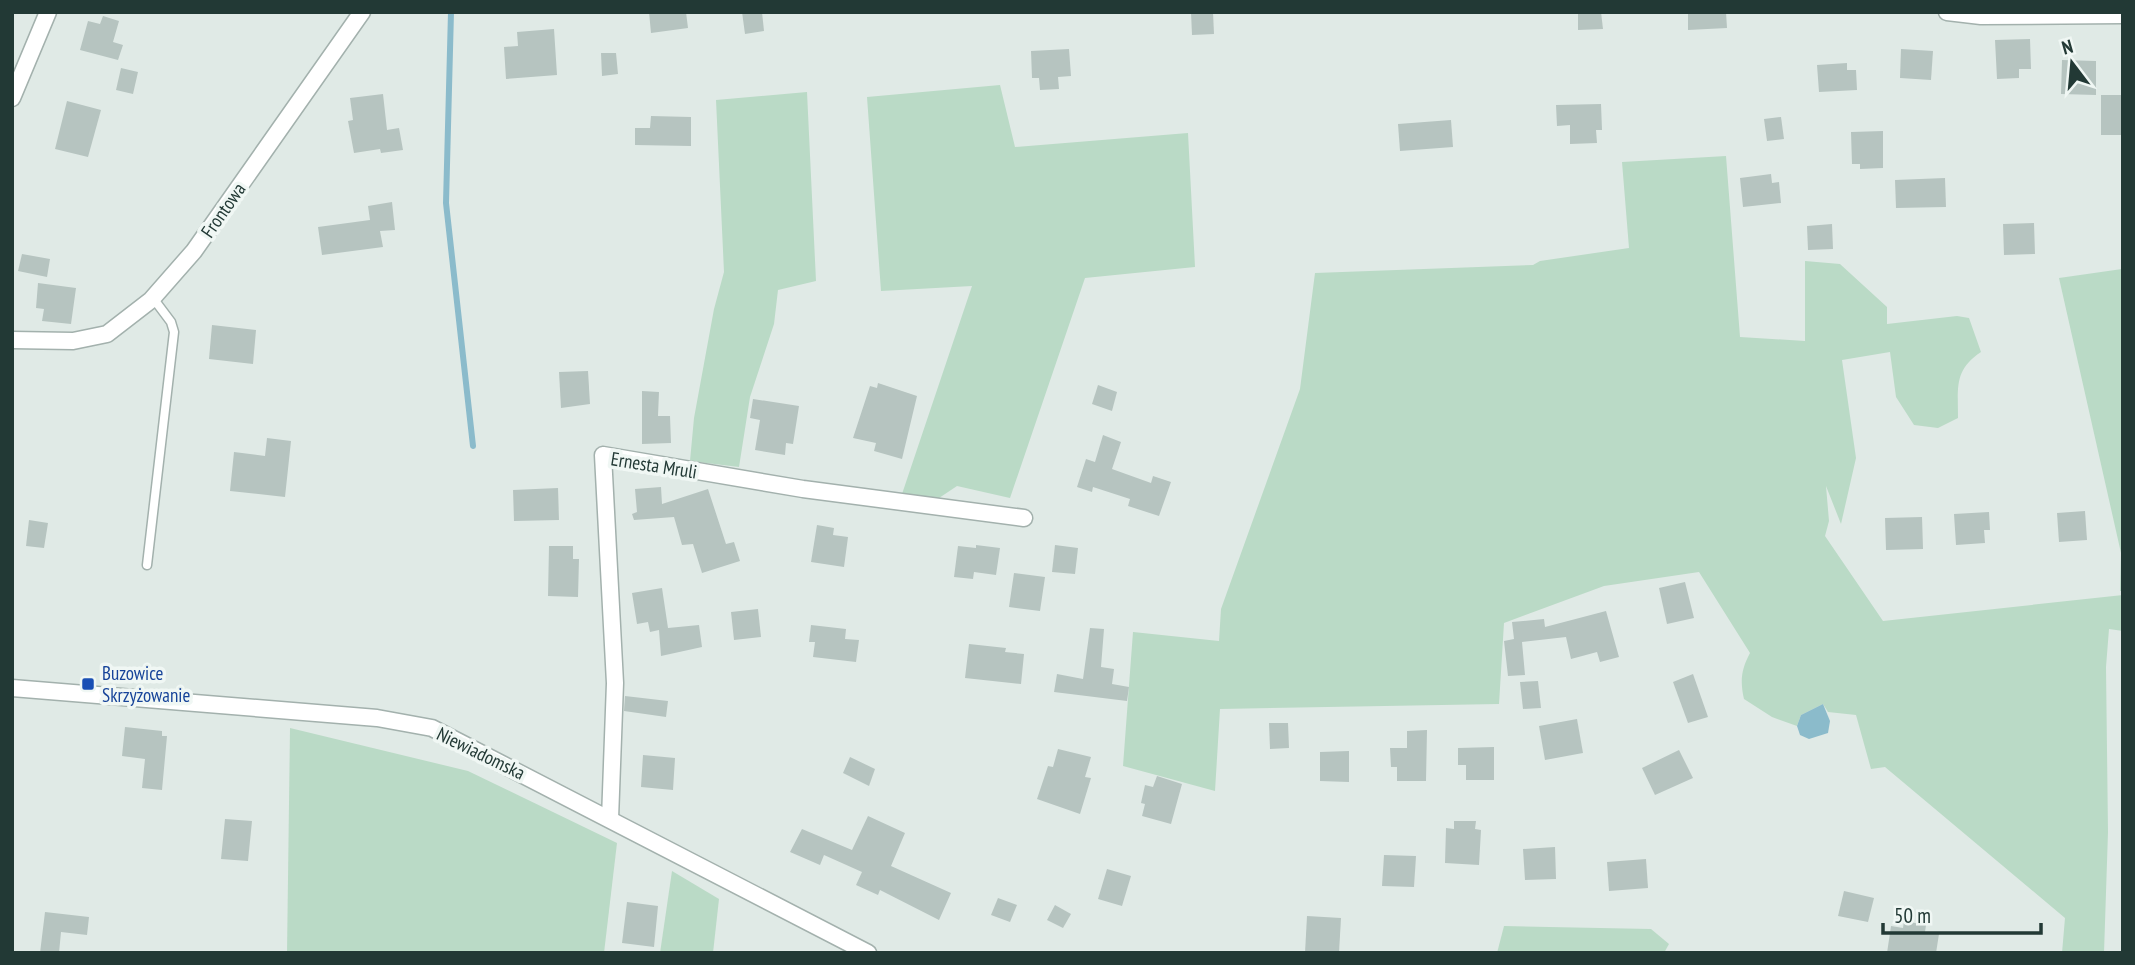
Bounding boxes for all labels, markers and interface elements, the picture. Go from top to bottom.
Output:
north arrow [2037,28,2107,98]
text: N [2059,34,2076,60]
street label: Frontowa [196,178,250,242]
street label: Ernesta Mruli [609,446,699,484]
place label: Buzowice Skrzyżowanie [102,661,190,707]
marker: Buzowice Skrzyżowanie [80,676,96,692]
street label: Niewiadomska [433,721,529,785]
scale bar [1883,892,2040,936]
text: 50 m [1894,902,1931,929]

